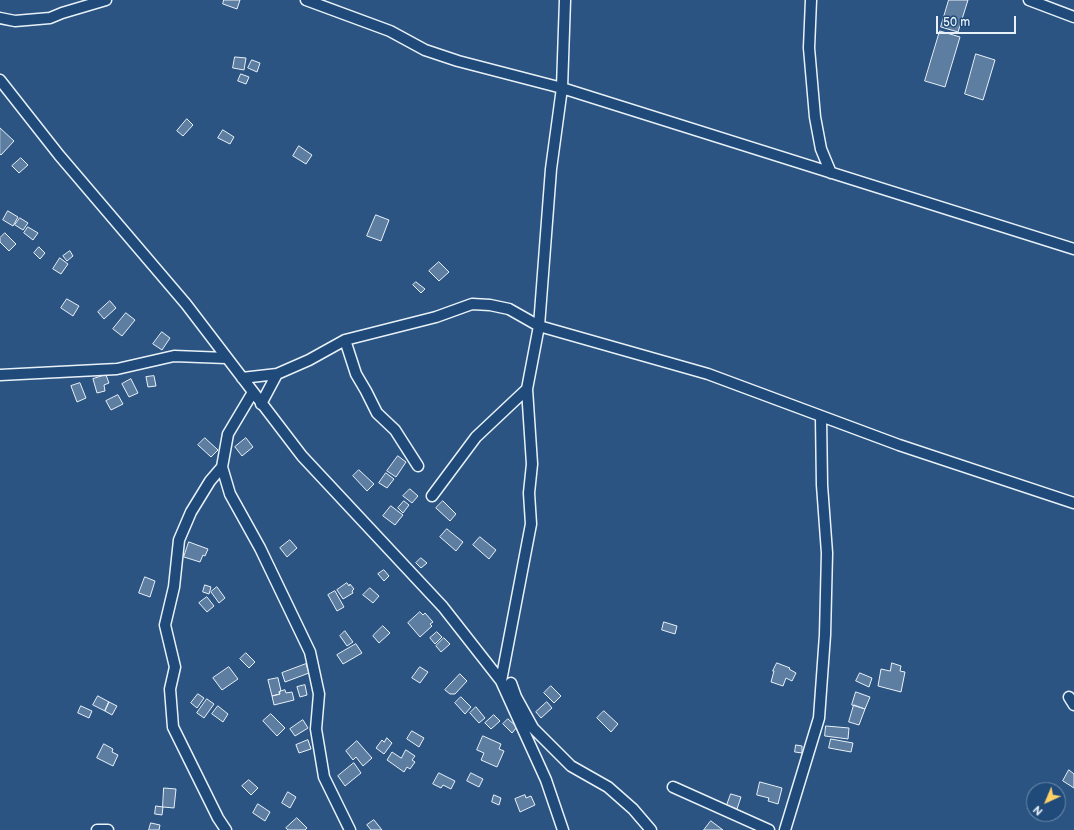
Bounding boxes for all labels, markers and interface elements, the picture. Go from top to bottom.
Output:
scale bar [938,8,1018,34]
text: 50 m [943,15,970,30]
north arrow [1026,782,1066,822]
text: N [1031,803,1046,818]

